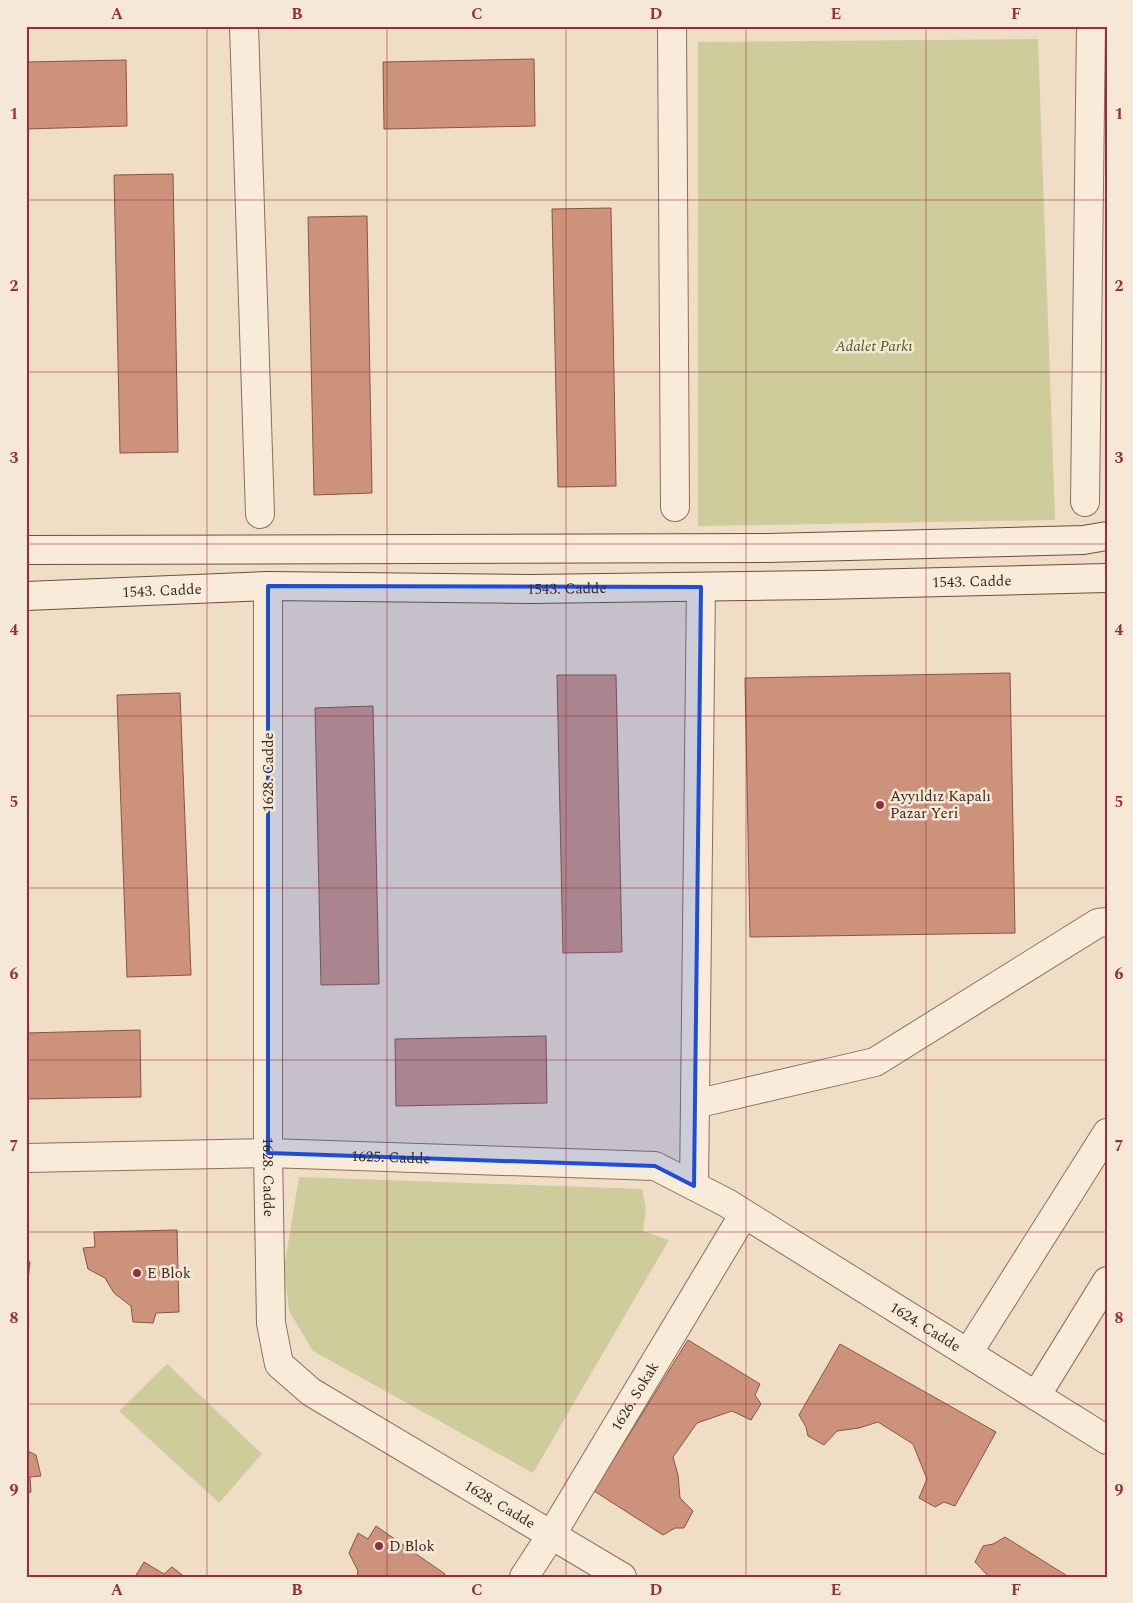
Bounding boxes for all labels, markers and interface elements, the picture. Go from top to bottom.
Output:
text: A [111,2,124,26]
text: B [291,2,303,26]
text: C [471,2,483,26]
text: D [650,2,663,26]
text: E [831,2,841,26]
text: F [1011,2,1021,26]
text: 1 [10,102,18,126]
text: 1 [1115,102,1123,126]
text: 2 [10,274,19,298]
text: 2 [1115,274,1124,298]
park label: Adalet Parkı [835,335,912,358]
text: 3 [10,446,19,470]
text: 3 [1115,446,1124,470]
street label: 1543. Cadde [931,569,1012,594]
street label: 1543. Cadde [527,576,607,601]
street label: 1543. Cadde [122,577,202,604]
text: 4 [10,618,19,642]
text: 4 [1115,618,1124,642]
street label: 1628. Cadde [257,732,280,812]
place label: Ayyıldız Kapalı Pazar Yeri [890,785,991,825]
text: 5 [10,790,18,814]
text: 5 [1115,790,1123,814]
marker: Ayyıldız Kapalı Pazar Yeri [874,799,886,811]
text: 6 [10,962,19,986]
text: 6 [1115,962,1124,986]
text: 7 [10,1134,19,1158]
text: 7 [1115,1134,1124,1158]
street label: 1628. Cadde [256,1137,281,1217]
street label: 1625. Cadde [351,1144,431,1170]
place label: E Blok [147,1262,191,1285]
marker: E Blok [131,1267,143,1279]
street label: 1624. Cadde [885,1296,965,1358]
text: 8 [10,1306,19,1330]
text: 8 [1115,1306,1124,1330]
street label: 1626. Sokak [605,1357,665,1435]
street label: 1628. Cadde [460,1474,540,1535]
text: 9 [10,1478,19,1502]
text: 9 [1115,1478,1124,1502]
place label: D Blok [389,1535,435,1558]
marker: D Blok [373,1540,385,1552]
text: A [111,1578,124,1602]
text: B [291,1578,303,1602]
text: C [471,1578,483,1602]
text: D [650,1578,663,1602]
text: E [831,1578,841,1602]
text: F [1011,1578,1021,1602]

